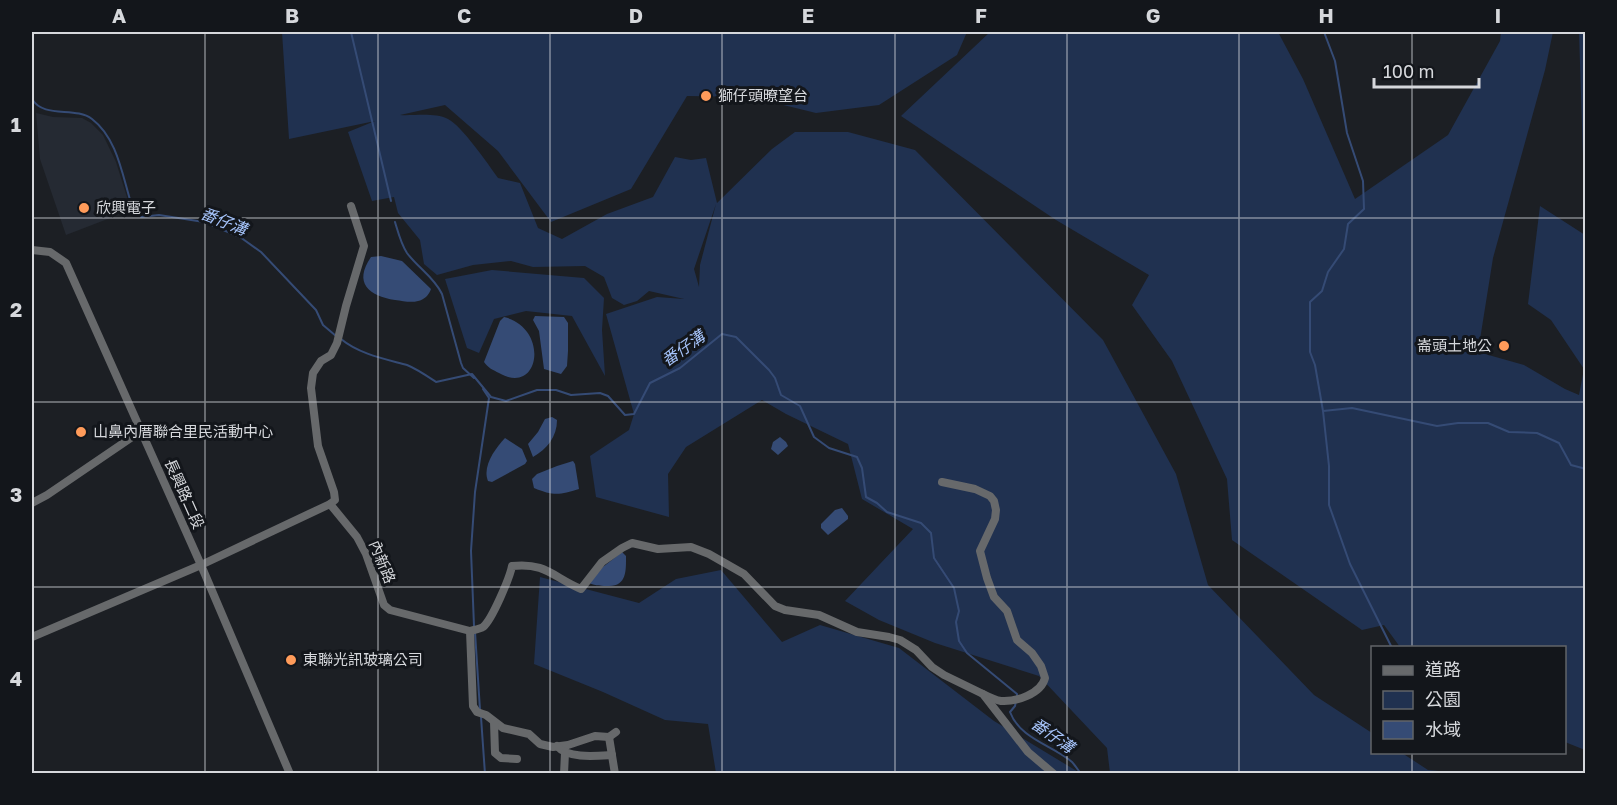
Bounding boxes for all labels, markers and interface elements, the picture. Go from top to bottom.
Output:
text: A [112,3,126,27]
text: B [285,3,299,27]
text: C [457,3,471,27]
text: D [629,3,643,27]
text: E [802,3,814,27]
text: F [975,3,987,27]
text: G [1146,3,1160,27]
text: H [1318,3,1334,27]
text: I [1495,3,1501,27]
scale bar [1374,51,1479,89]
text: 100 m [1383,60,1434,82]
place label: 獅仔頭暸望台 [718,86,808,104]
marker: 獅仔頭暸望台 [699,89,713,103]
text: 1 [11,112,21,136]
place label: 欣興電子 [96,198,156,216]
marker: 欣興電子 [77,201,91,215]
water label: 番仔溝 [198,203,252,240]
text: 2 [10,297,22,321]
water label: 番仔溝 [658,325,710,370]
place label: 崙頭土地公 [1417,336,1492,354]
marker: 崙頭土地公 [1497,339,1511,353]
place label: 山鼻內厝聯合里民活動中心 [93,422,273,440]
marker: 山鼻內厝聯合里民活動中心 [74,425,88,439]
street label: 長興路二段 [161,456,208,532]
text: 3 [10,482,22,506]
street label: 內新路 [366,537,400,586]
legend [1371,646,1566,754]
place label: 東聯光訊玻璃公司 [303,650,423,668]
marker: 東聯光訊玻璃公司 [284,653,298,667]
text: 道路 [1425,658,1461,680]
text: 4 [10,666,22,690]
text: 公園 [1425,688,1461,710]
water label: 番仔溝 [1028,713,1080,758]
text: 水域 [1425,718,1461,740]

